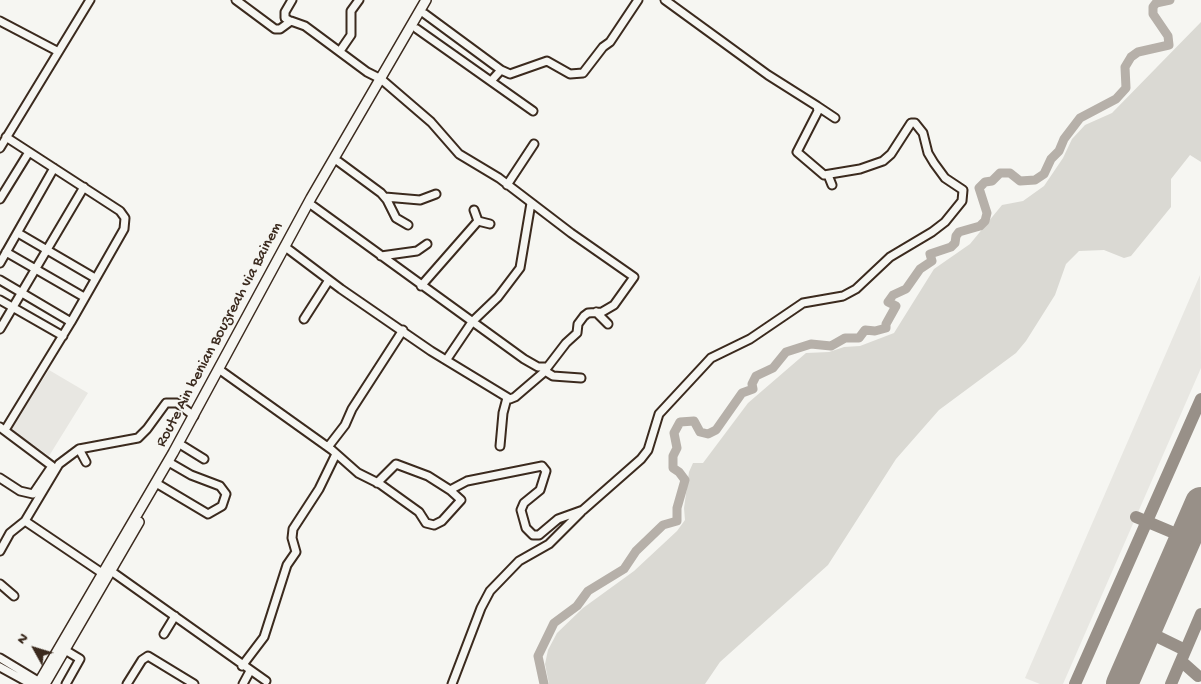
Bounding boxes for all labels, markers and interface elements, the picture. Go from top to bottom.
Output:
street label: Route Ain benian Bouzreah via Bainem [152,219,288,451]
north arrow [10,624,60,674]
text: N [13,630,32,648]

